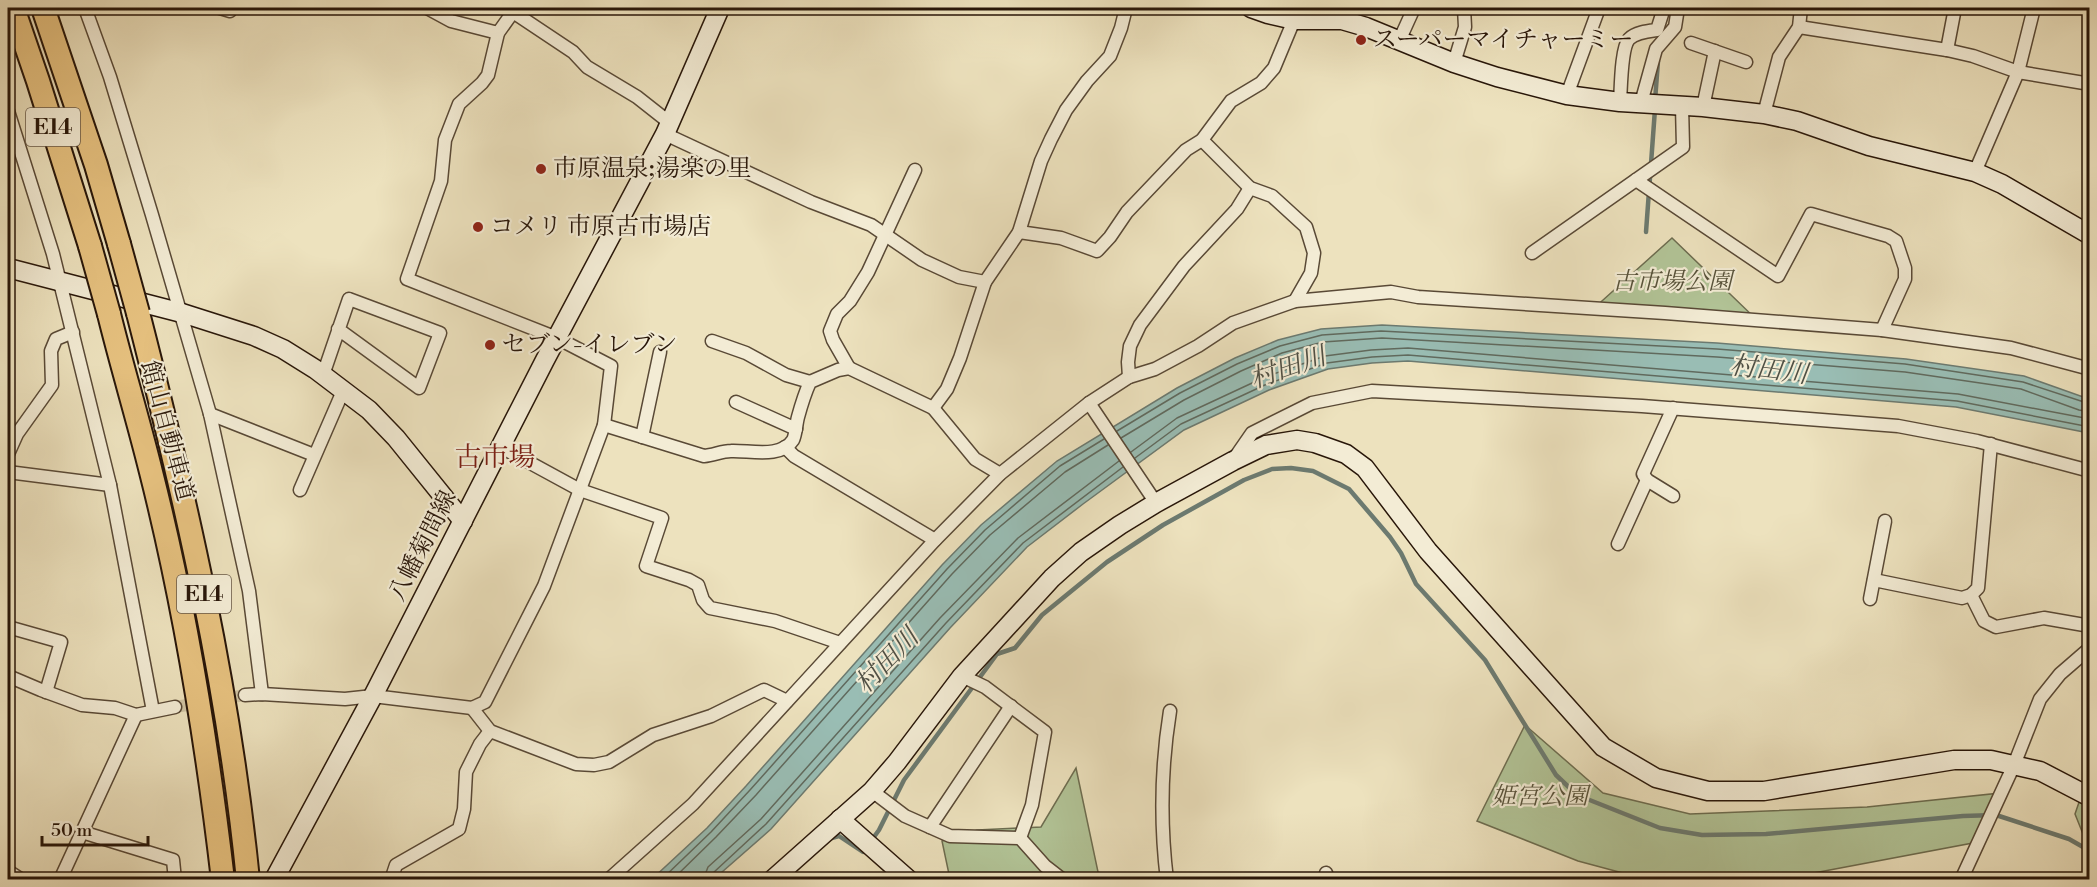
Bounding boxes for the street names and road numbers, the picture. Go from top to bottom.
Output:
road number: E14 [26,108,80,146]
street label: 館山自動車道 [134,358,200,504]
street label: 八幡菊間線 [382,486,464,606]
road number: E14 [177,575,231,613]

